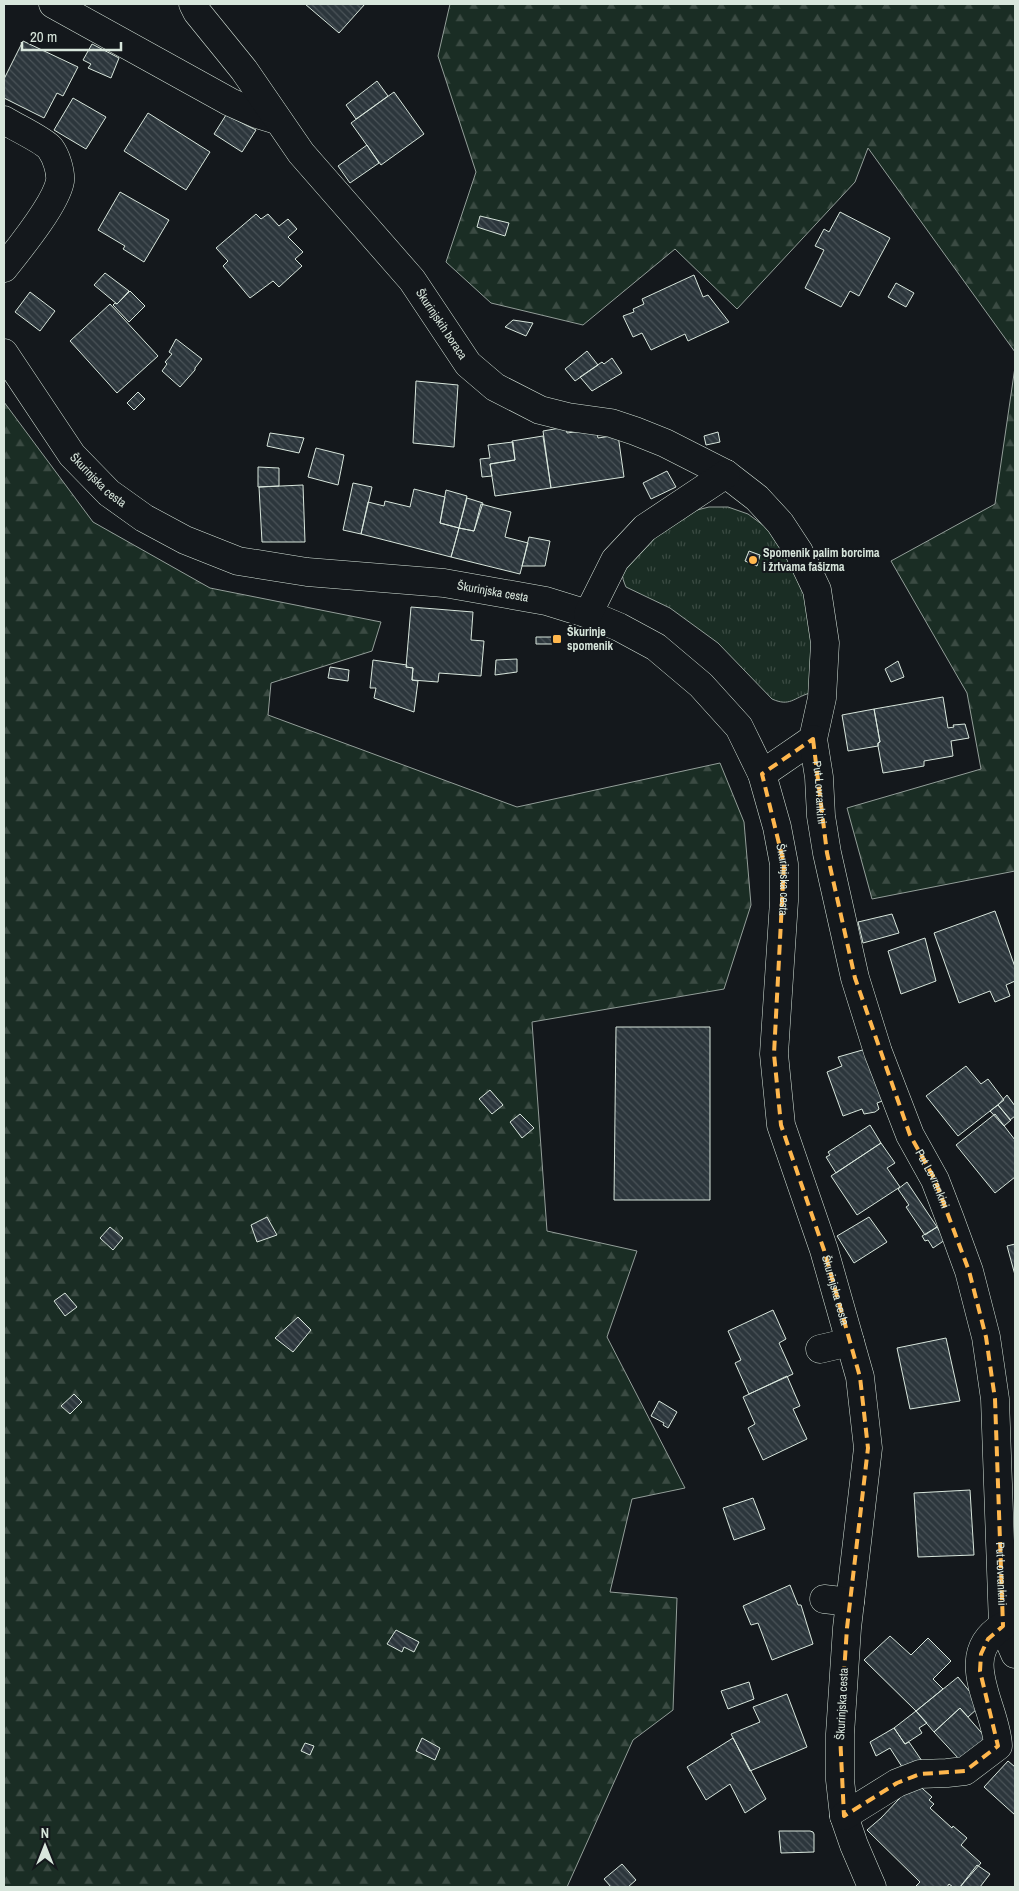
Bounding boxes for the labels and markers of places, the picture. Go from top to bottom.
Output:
place label: Spomenik palim borcima i žrtvama fašizma [763,545,880,575]
marker: Spomenik palim borcima i žrtvama fašizma [747,554,759,566]
place label: Škurinje spomenik [567,624,613,654]
marker: Škurinje spomenik [551,633,563,645]

